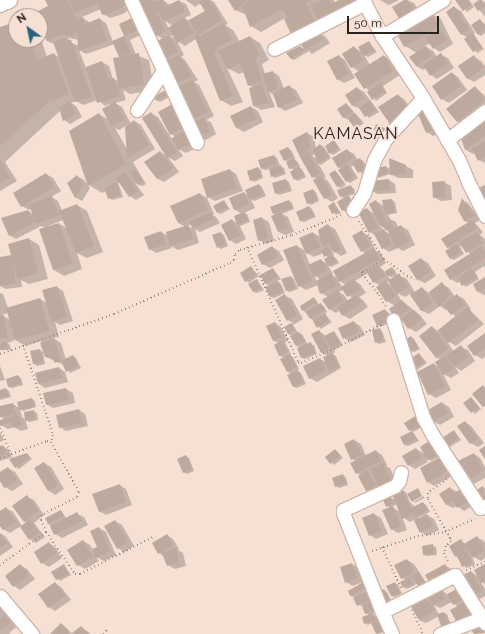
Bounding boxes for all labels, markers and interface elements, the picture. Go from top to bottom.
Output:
north arrow [8,8,48,48]
scale bar [349,8,441,34]
text: N [15,11,29,26]
text: 50 m [354,16,382,30]
district label: KAMASAN [313,124,399,144]

